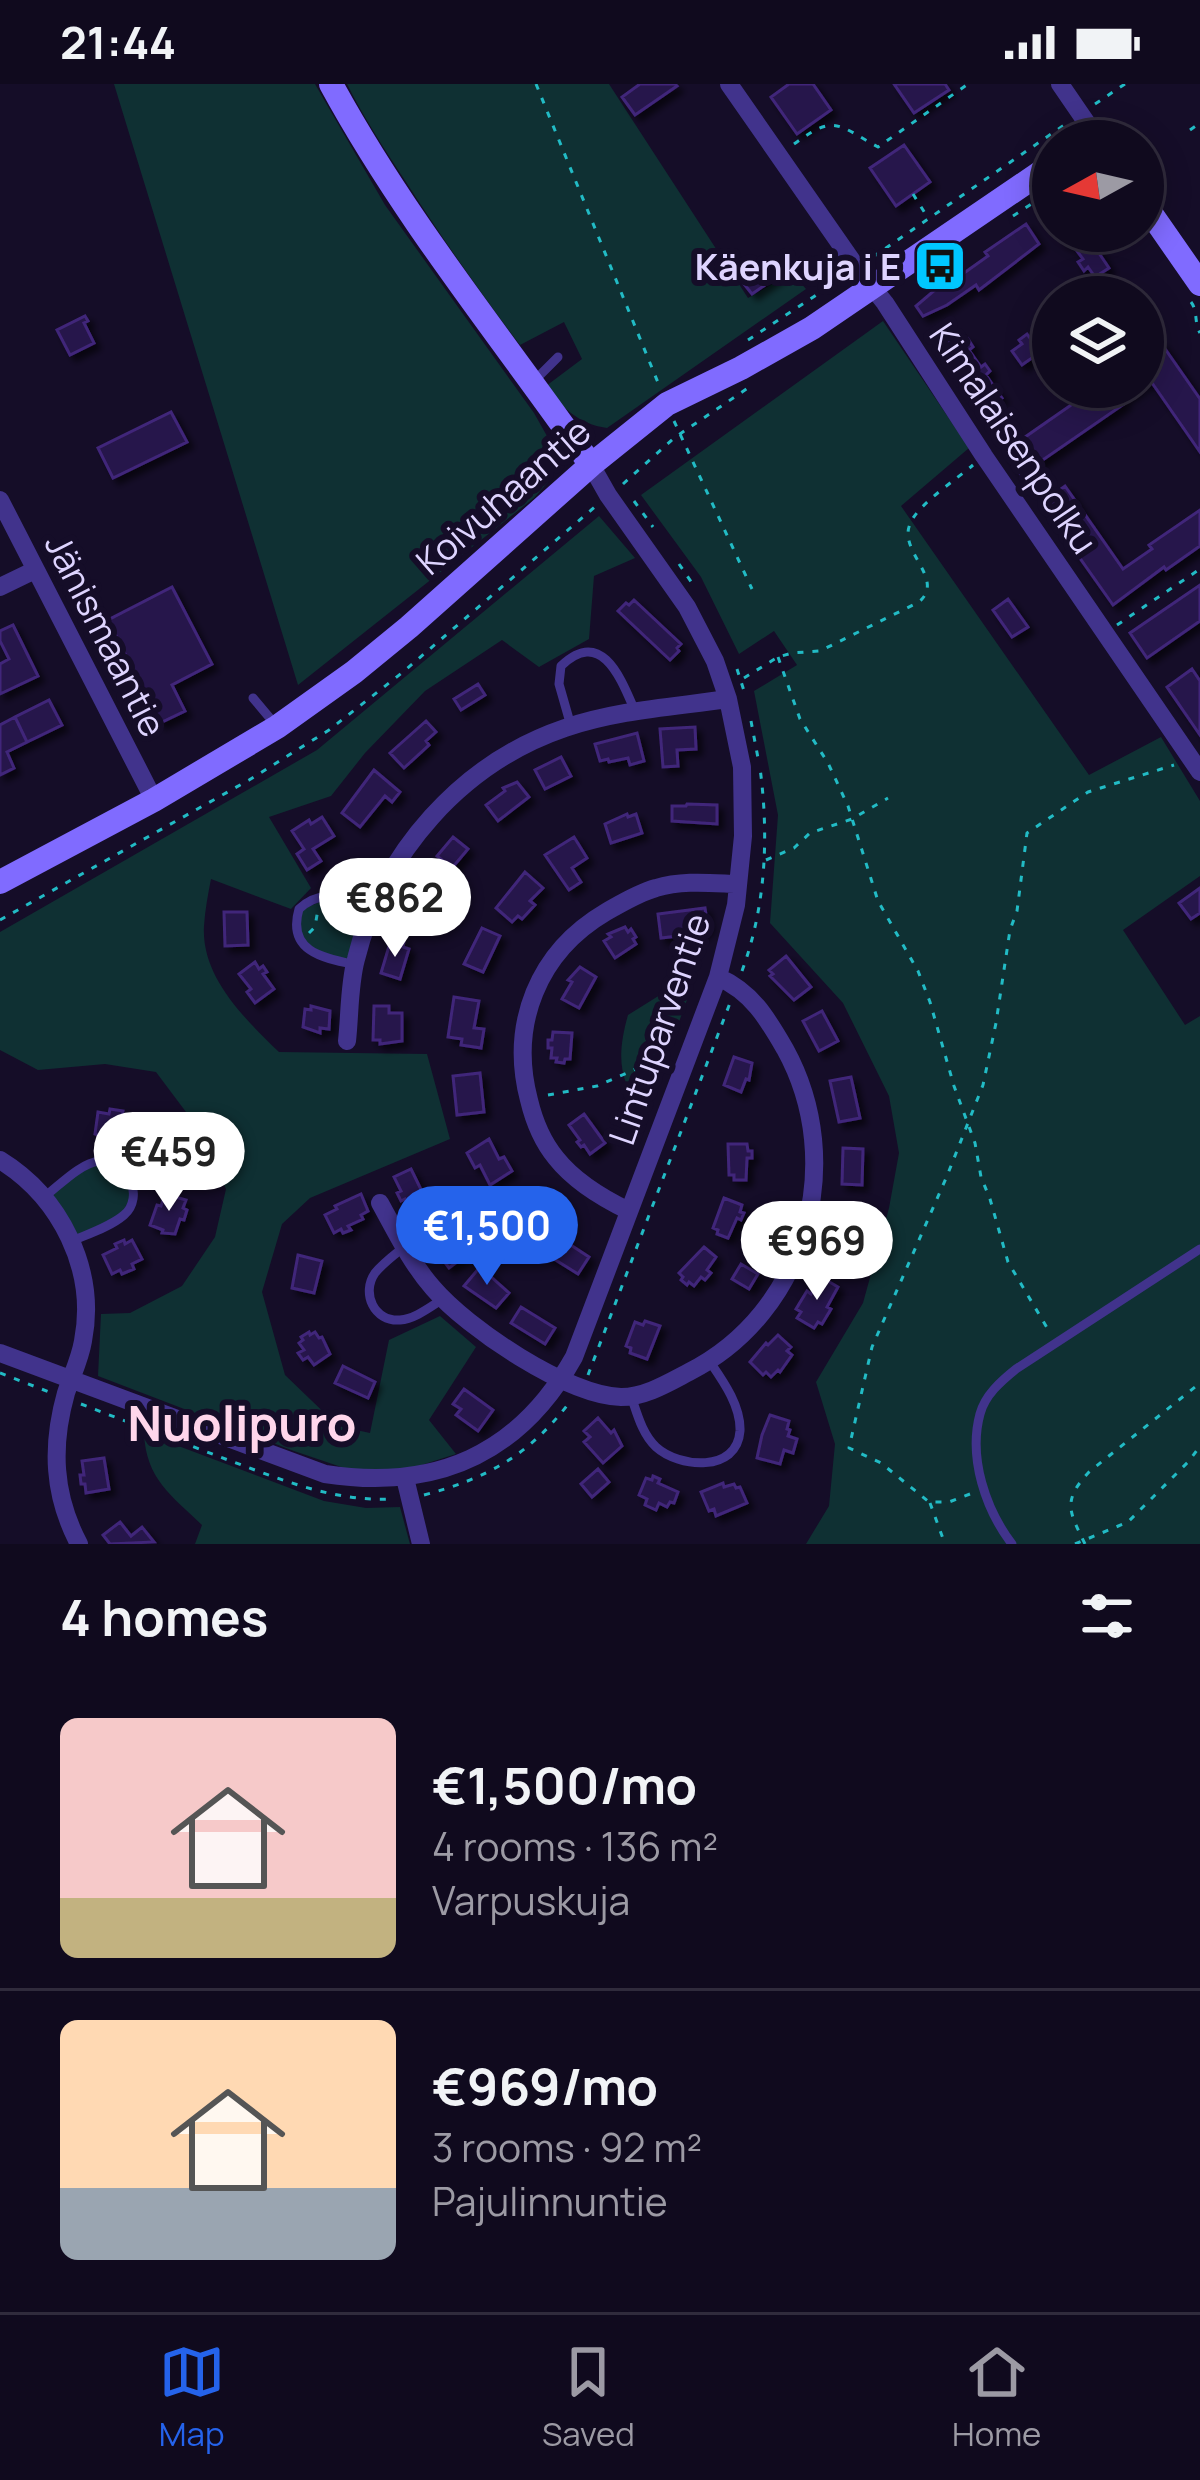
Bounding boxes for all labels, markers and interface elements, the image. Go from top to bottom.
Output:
text: 21:44 [60,11,176,73]
north arrow [1032,120,1164,252]
map controls [1032,120,1164,408]
bus stop icon: Käenkuja i E [912,238,968,294]
place label: Käenkuja i E [695,242,901,291]
button: layers [1032,276,1164,408]
street label: Kimalaisenpolku [919,313,1109,563]
street label: Koivuhaantie [405,407,601,585]
street label: Jänismaantie [34,525,178,745]
pin: €862 [324,858,466,960]
text: €862 [346,870,444,924]
street label: Lintuparventie [597,907,721,1151]
pin: €459 [98,1112,240,1214]
text: €459 [121,1124,217,1178]
pin: €1,500 [389,1186,585,1288]
text: €1,500 [423,1198,551,1252]
pin: €969 [746,1201,888,1303]
text: €969 [768,1213,866,1267]
district label: Nuolipuro [127,1390,357,1455]
text: 4 homes [60,1582,268,1651]
icon: filters [1074,1583,1140,1649]
text: €1,500/mo [432,1750,697,1819]
icon: home [156,1766,300,1910]
text: 4 rooms · 136 m² [432,1819,718,1873]
text: Varpuskuja [432,1873,630,1927]
text: €969/mo [432,2051,658,2120]
icon: home [156,2068,300,2212]
text: 3 rooms · 92 m² [432,2120,702,2174]
text: Pajulinnuntie [432,2174,668,2228]
tab: Map [159,2339,225,2456]
tab: Saved [542,2339,635,2456]
tab: Home [952,2339,1041,2456]

